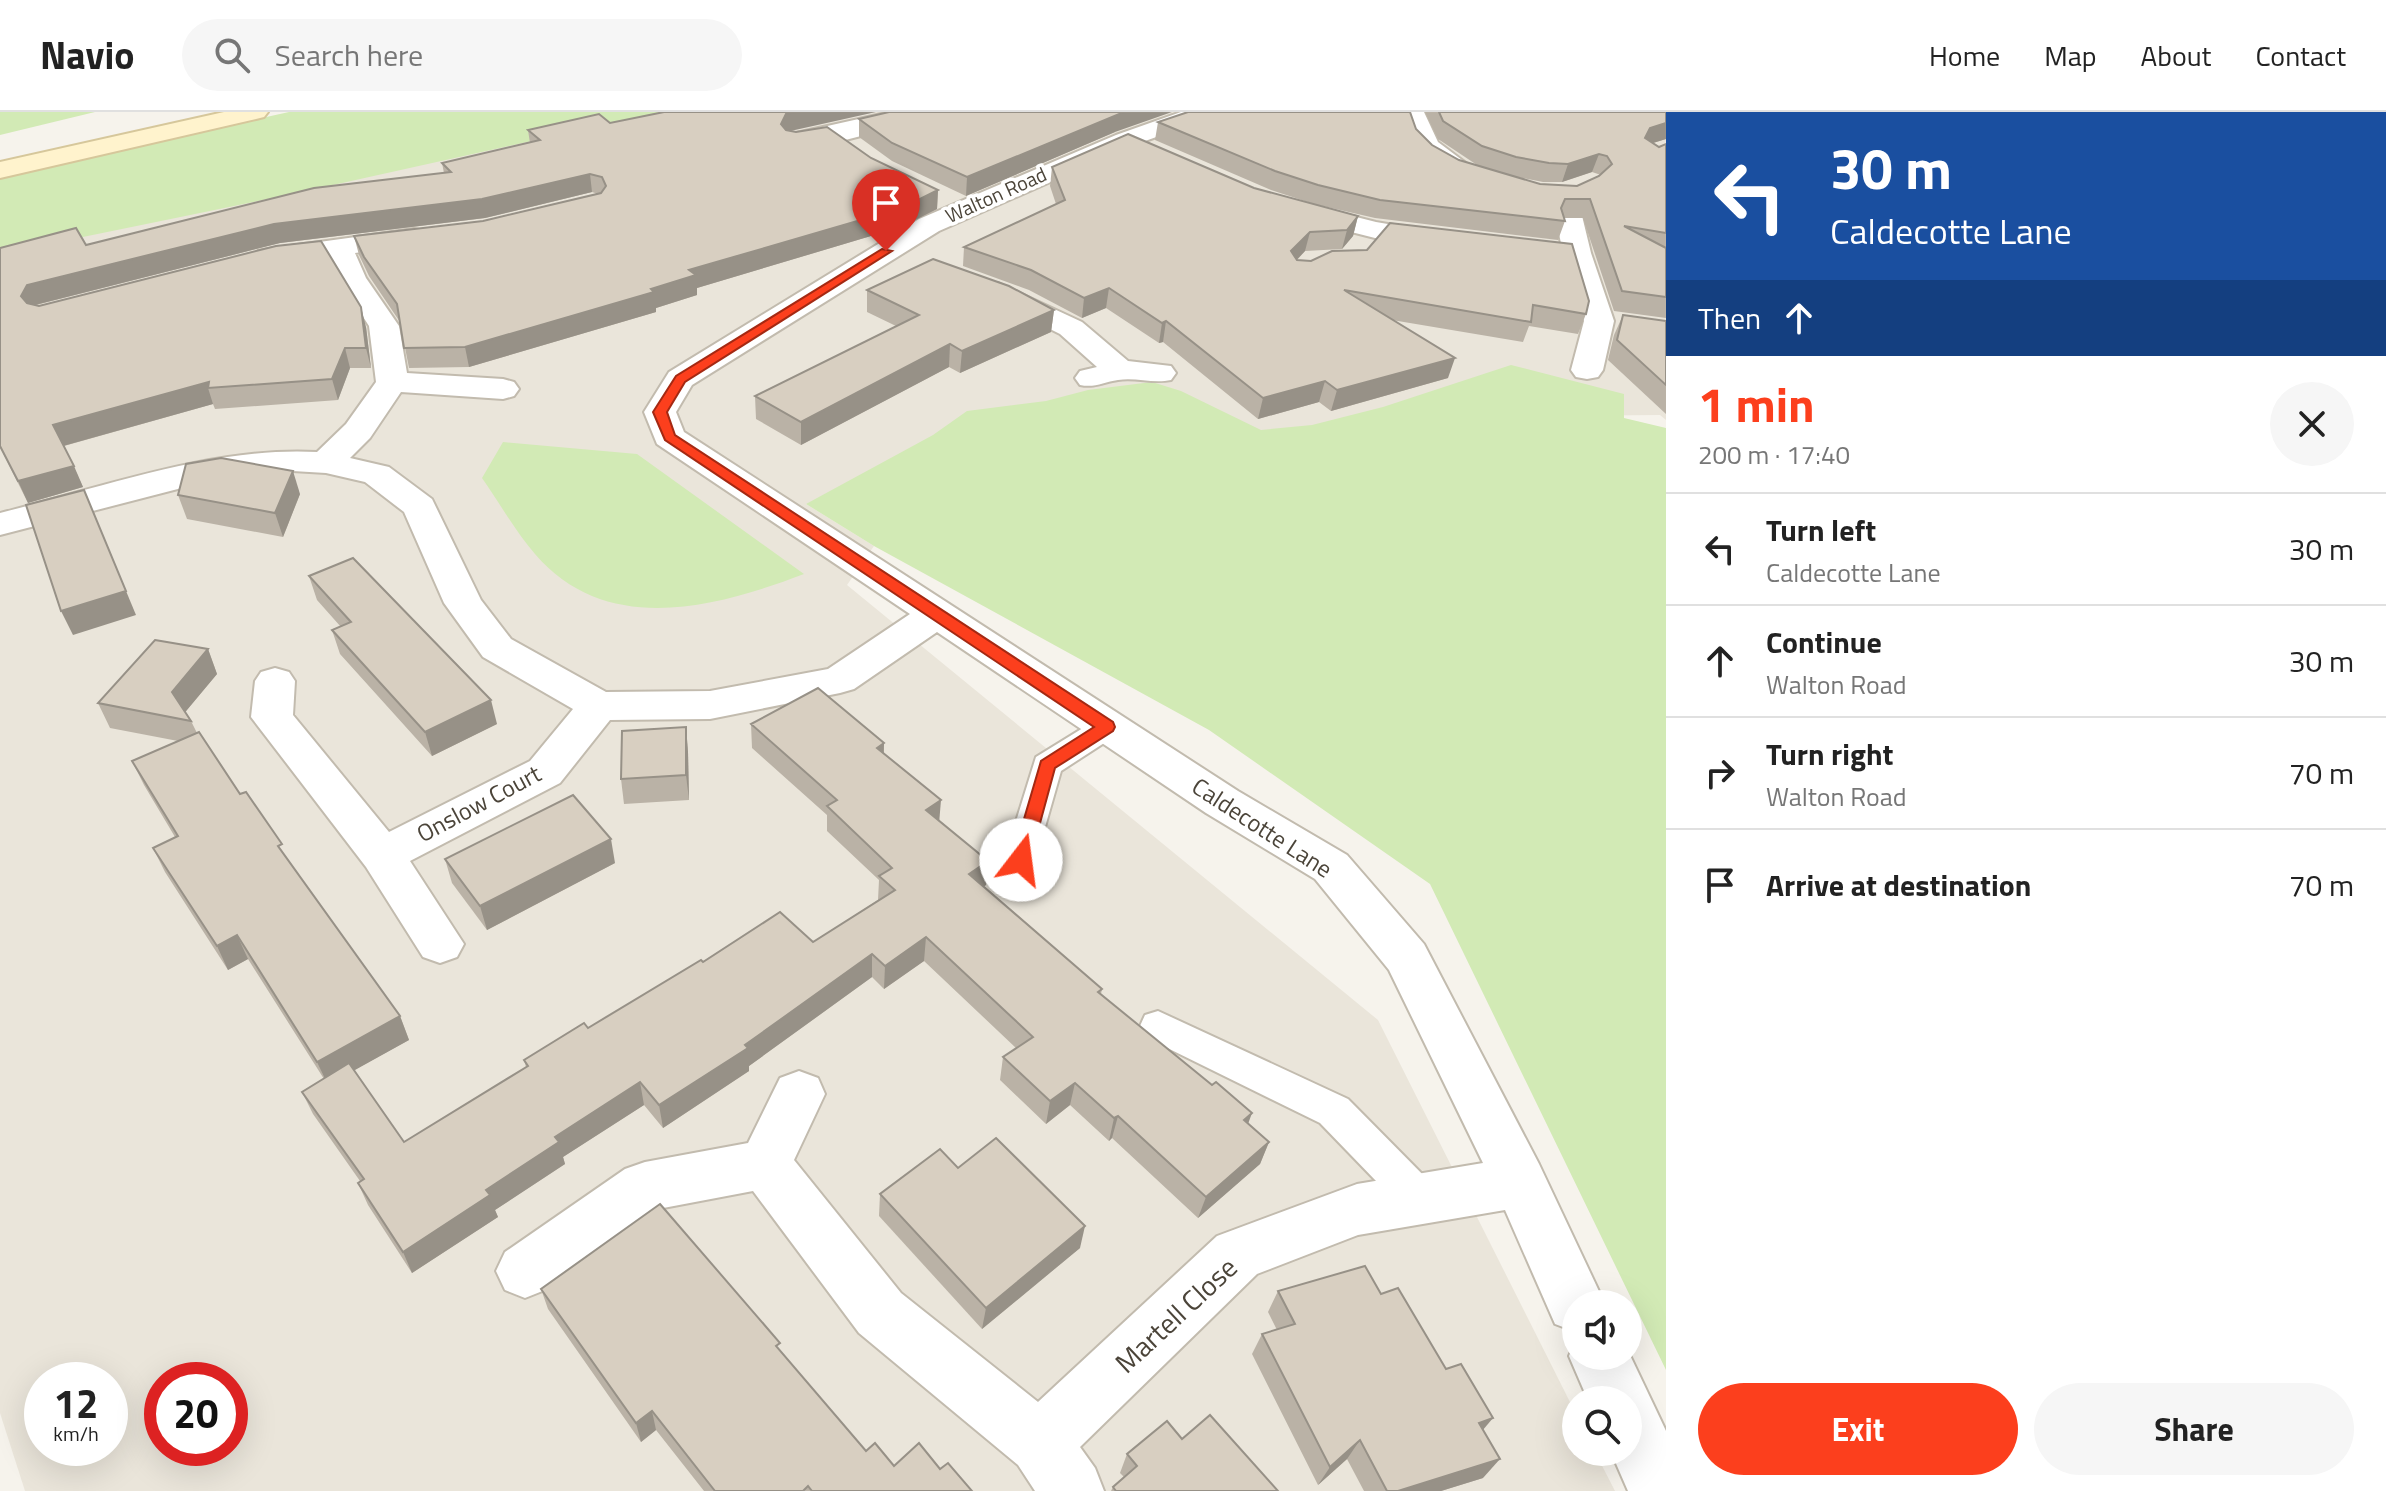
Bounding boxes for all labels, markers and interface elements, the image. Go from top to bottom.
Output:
search box [182,19,742,91]
text: Navio [40,26,134,84]
text: Search here [274,32,423,78]
icon: search [210,33,254,77]
text: Home [1929,34,2000,77]
text: Map [2044,34,2097,77]
text: About [2141,34,2211,77]
text: Contact [2255,34,2346,77]
text: 30 m [1830,126,1952,211]
icon: left [1698,144,1802,248]
street label: Walton Road [940,158,1051,231]
pin [852,169,920,251]
icon: arrive [864,181,908,225]
text: Caldecotte Lane [1830,203,2072,258]
text: Then [1698,295,1761,341]
icon: ahead [1777,296,1821,340]
text: 1 min [1698,368,1815,441]
button: close [2270,382,2354,466]
text: 200 m · 17:40 [1698,435,1850,474]
text: Turn left [1766,507,1876,553]
text: 30 m [2289,526,2354,572]
icon: left [1698,527,1742,571]
text: Caldecotte Lane [1766,553,1941,592]
text: Continue [1766,619,1882,665]
text: 30 m [2289,638,2354,684]
icon: ahead [1698,639,1742,683]
text: Walton Road [1766,665,1907,704]
text: Turn right [1766,731,1894,777]
text: 70 m [2289,750,2354,796]
icon: right [1698,751,1742,795]
street label: Onslow Court [410,755,548,851]
street label: Caldecotte Lane [1185,768,1340,886]
text: Walton Road [1766,777,1907,816]
position arrow [979,818,1063,902]
text: Arrive at destination [1766,862,2031,908]
text: 70 m [2289,862,2354,908]
icon: arrive [1698,863,1742,907]
street label: Martell Close [1105,1246,1247,1383]
map controls [1562,1290,1642,1466]
button: sound [1562,1290,1642,1370]
speed limit sign: 20 [144,1362,248,1466]
text: 12 [54,1373,98,1434]
button: Exit [1698,1383,2018,1475]
button: Share [2034,1383,2354,1475]
button: search [1562,1386,1642,1466]
text: km/h [53,1418,99,1449]

